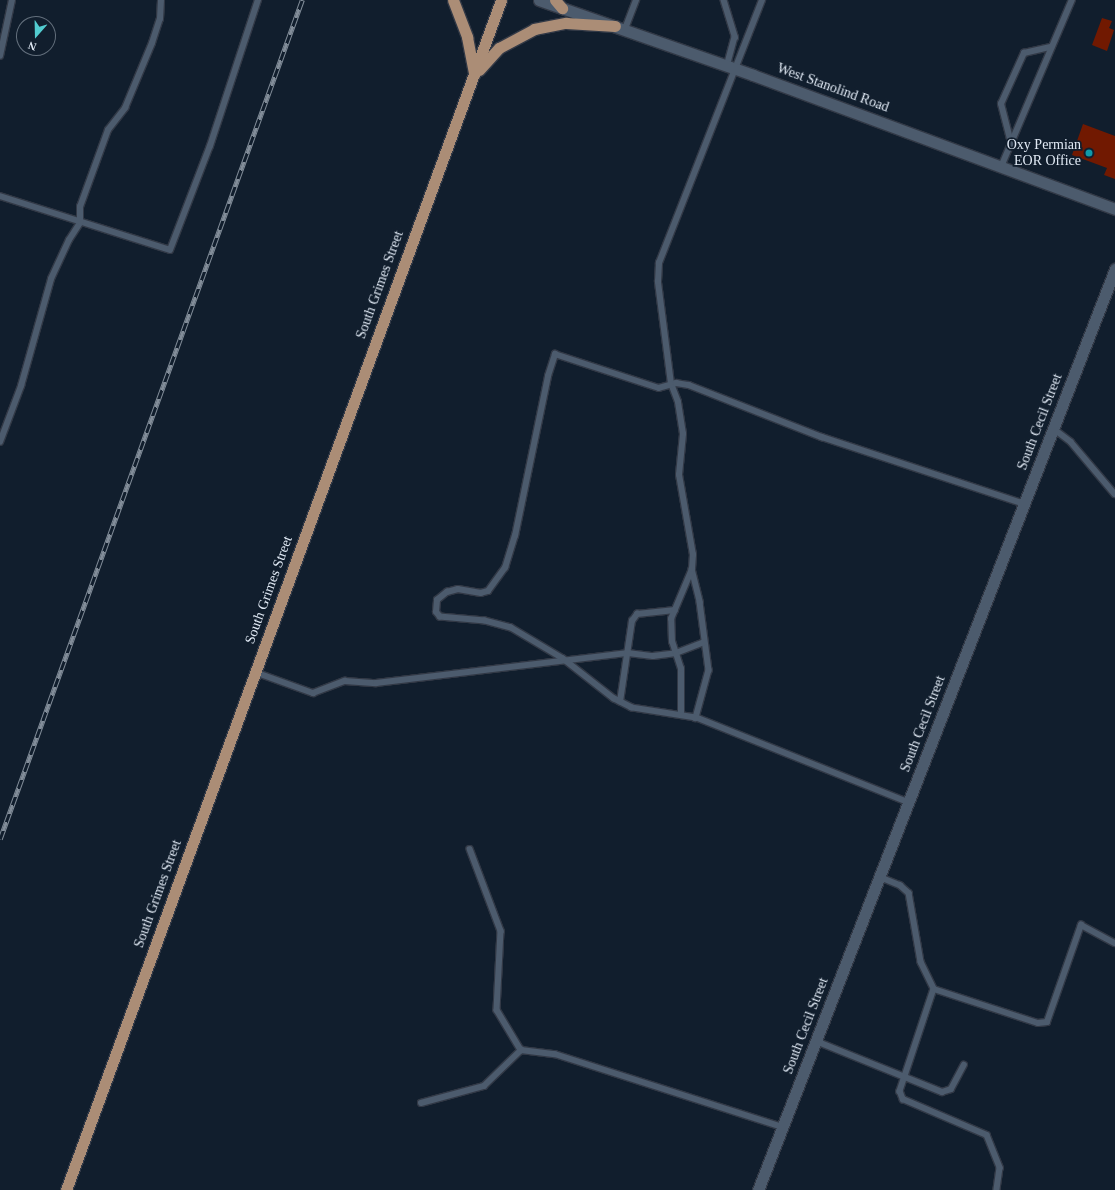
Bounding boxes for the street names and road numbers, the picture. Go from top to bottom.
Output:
street label: West Stanolind Road [775,60,891,116]
street label: South Grimes Street [353,229,407,341]
street label: South Cecil Street [1014,371,1066,473]
street label: South Grimes Street [242,534,296,646]
street label: South Cecil Street [897,673,949,775]
street label: South Grimes Street [131,838,185,950]
street label: South Cecil Street [780,975,832,1077]

